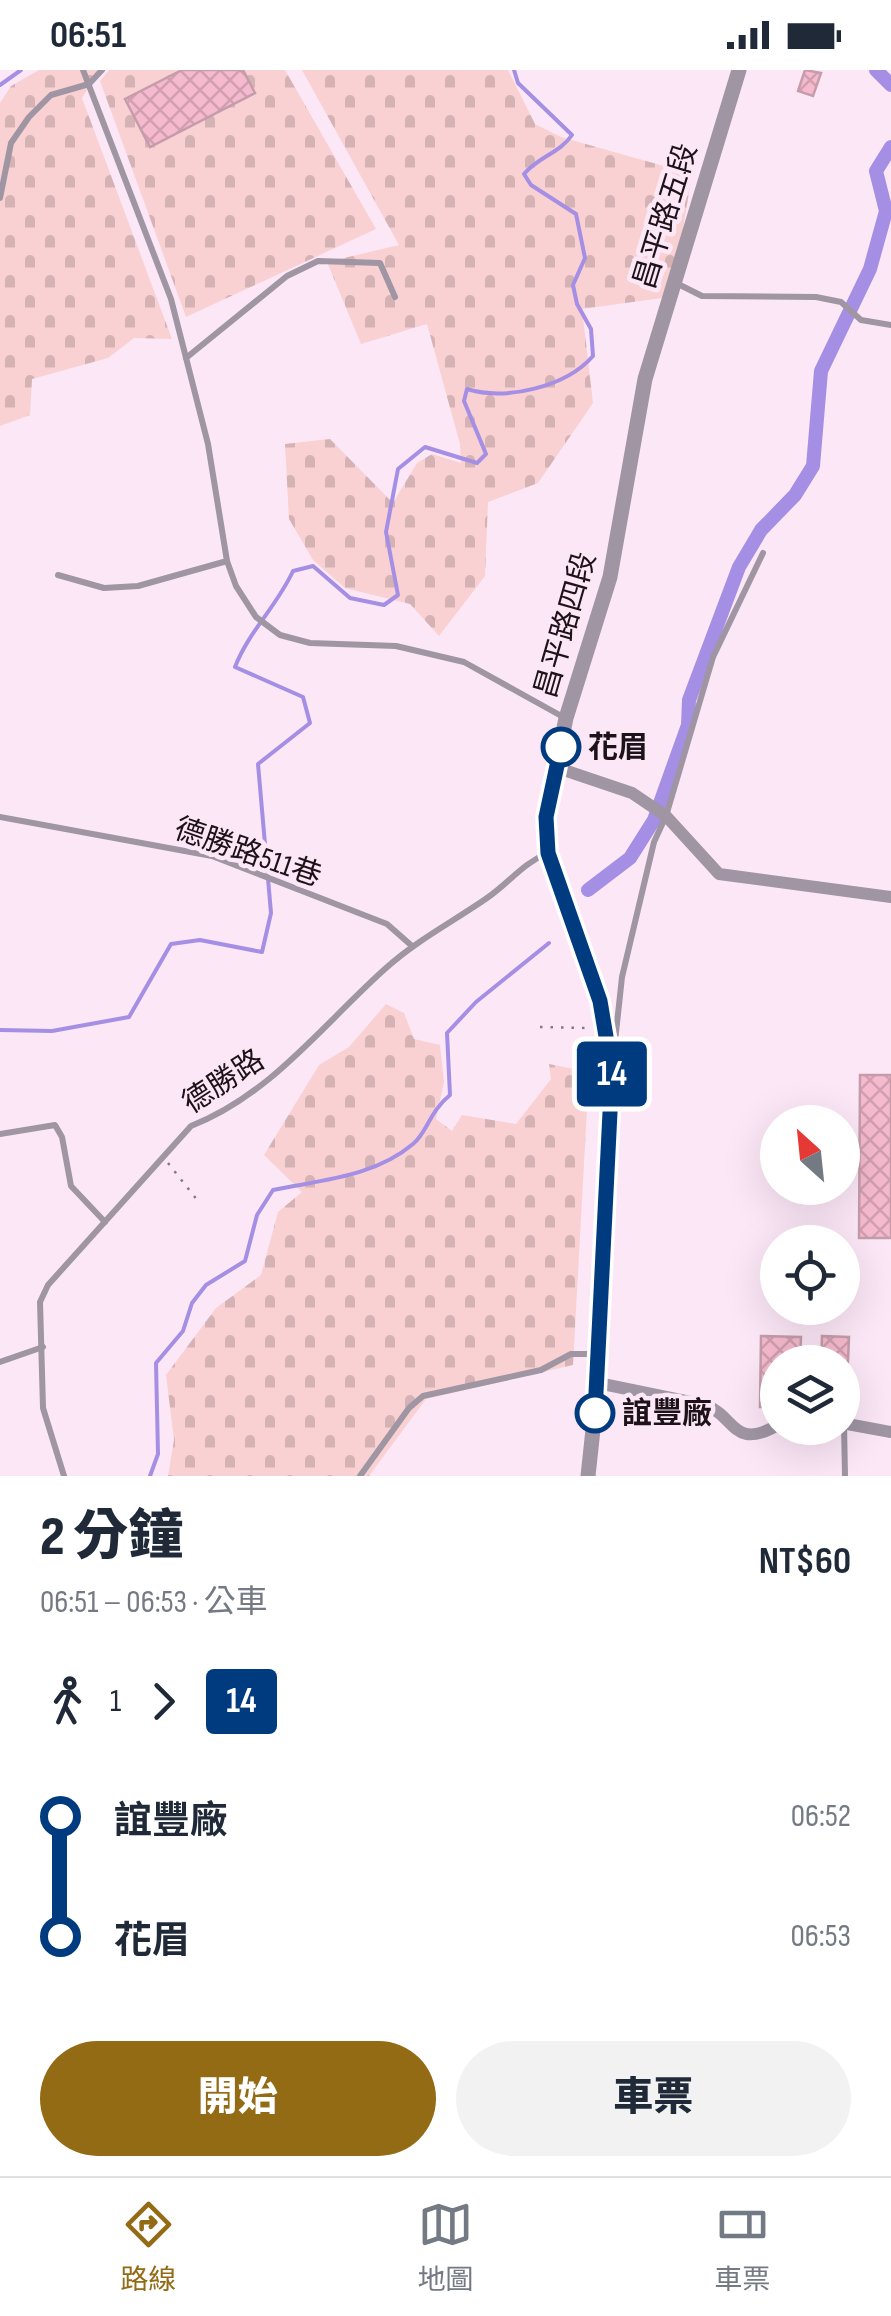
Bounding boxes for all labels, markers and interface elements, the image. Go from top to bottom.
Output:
text: 06:51 [50,13,126,58]
street label: 昌平路五段 [627,139,705,293]
street label: 昌平路四段 [528,548,604,702]
marker: 花眉 [542,728,580,766]
place label: 花眉 [588,730,648,766]
street label: 德勝路511巷 [169,811,326,895]
street label: 德勝路 [176,1042,271,1121]
line badge: 14 [567,1042,657,1106]
text: 14 [597,1053,627,1096]
north arrow [760,1105,860,1205]
map controls [760,1105,860,1445]
button: locate [760,1225,860,1325]
button: layers [760,1345,860,1445]
marker: 誼豐廠 [576,1394,614,1432]
place label: 誼豐廠 [622,1396,712,1432]
text: 2 分鐘 [40,1504,183,1571]
text: NT$60 [759,1539,851,1584]
text: 06:51 – 06:53 · 公車 [40,1583,268,1622]
icon: walk [40,1674,95,1729]
icon: forward [136,1674,191,1729]
text: 14 [226,1680,257,1723]
text: 1 [110,1682,121,1721]
text: 06:52 [791,1797,851,1836]
text: 誼豐廠 [114,1799,228,1844]
text: 06:53 [790,1917,851,1956]
text: 花眉 [114,1919,190,1964]
button: 開始 [40,2041,436,2156]
button: 車票 [456,2041,851,2156]
tab: 路線 [120,2197,177,2297]
tab: 地圖 [417,2197,474,2297]
tab: 車票 [714,2197,771,2297]

